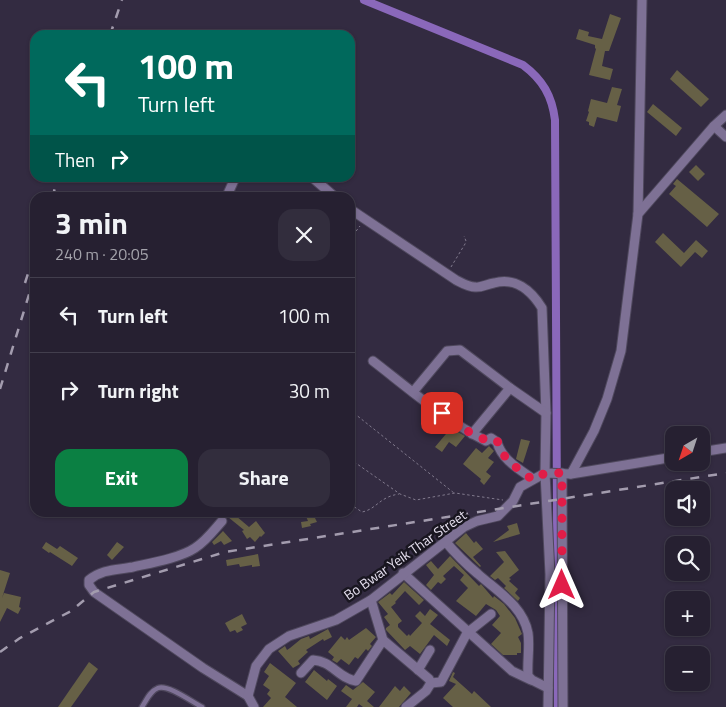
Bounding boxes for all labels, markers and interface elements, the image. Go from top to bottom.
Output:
text: 100 m [138,39,234,93]
icon: left [55,50,120,115]
text: Turn left [138,87,215,121]
text: Then [55,145,95,174]
icon: right [105,145,133,173]
text: 3 min [55,200,128,246]
button: close [278,209,330,261]
text: 240 m · 20:05 [55,242,149,266]
icon: left [55,301,83,329]
text: Turn left [98,301,168,330]
text: 100 m [278,301,330,330]
icon: right [55,376,83,404]
text: Turn right [98,376,179,405]
text: 30 m [289,376,330,405]
pin [421,392,463,434]
icon: arrive [428,399,456,427]
north arrow [665,426,710,471]
map controls [665,426,710,691]
button: Exit [55,449,188,507]
button: Share [198,449,330,507]
button: sound [665,481,710,526]
street label: Bo Bwar Yeik Thar Street [339,504,470,605]
button: search [665,536,710,581]
position arrow [535,558,587,610]
button: + [665,591,710,636]
button: − [665,646,710,691]

